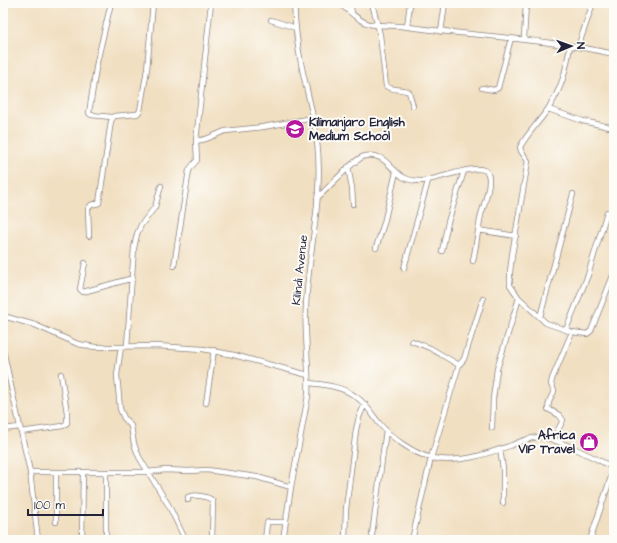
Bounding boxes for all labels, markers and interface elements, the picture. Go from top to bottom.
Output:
north arrow [551,26,591,66]
text: N [573,42,588,49]
place label: Kilimanjaro English Medium School [309,114,406,145]
school or university icon: Kilimanjaro English Medium School [284,118,306,140]
street label: Kilindi Avenue [288,234,312,306]
place label: Africa VIP Travel [517,427,576,458]
shop icon: Africa VIP Travel [578,431,600,453]
scale bar [28,491,103,517]
text: 100 m [34,497,65,514]

